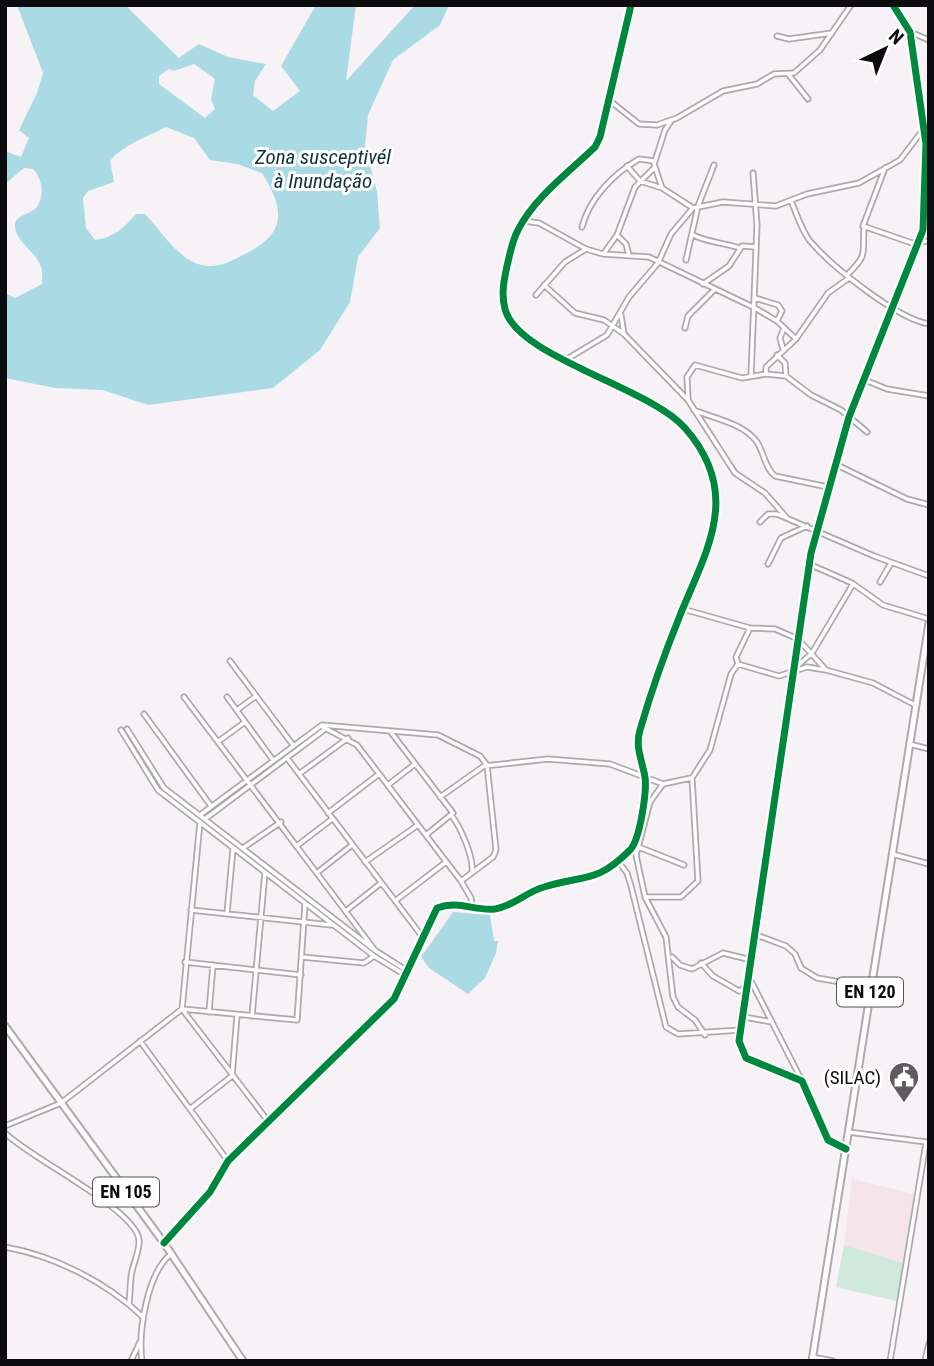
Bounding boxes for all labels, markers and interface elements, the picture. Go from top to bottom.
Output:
north arrow [850,14,920,84]
text: N [884,25,908,49]
water label: Zona susceptivél à Inundação [254,145,391,193]
road number: EN 120 [837,978,903,1007]
public building icon: (SILAC) [887,1060,921,1104]
place label: (SILAC) [824,1066,881,1089]
road number: EN 105 [93,1177,159,1206]

